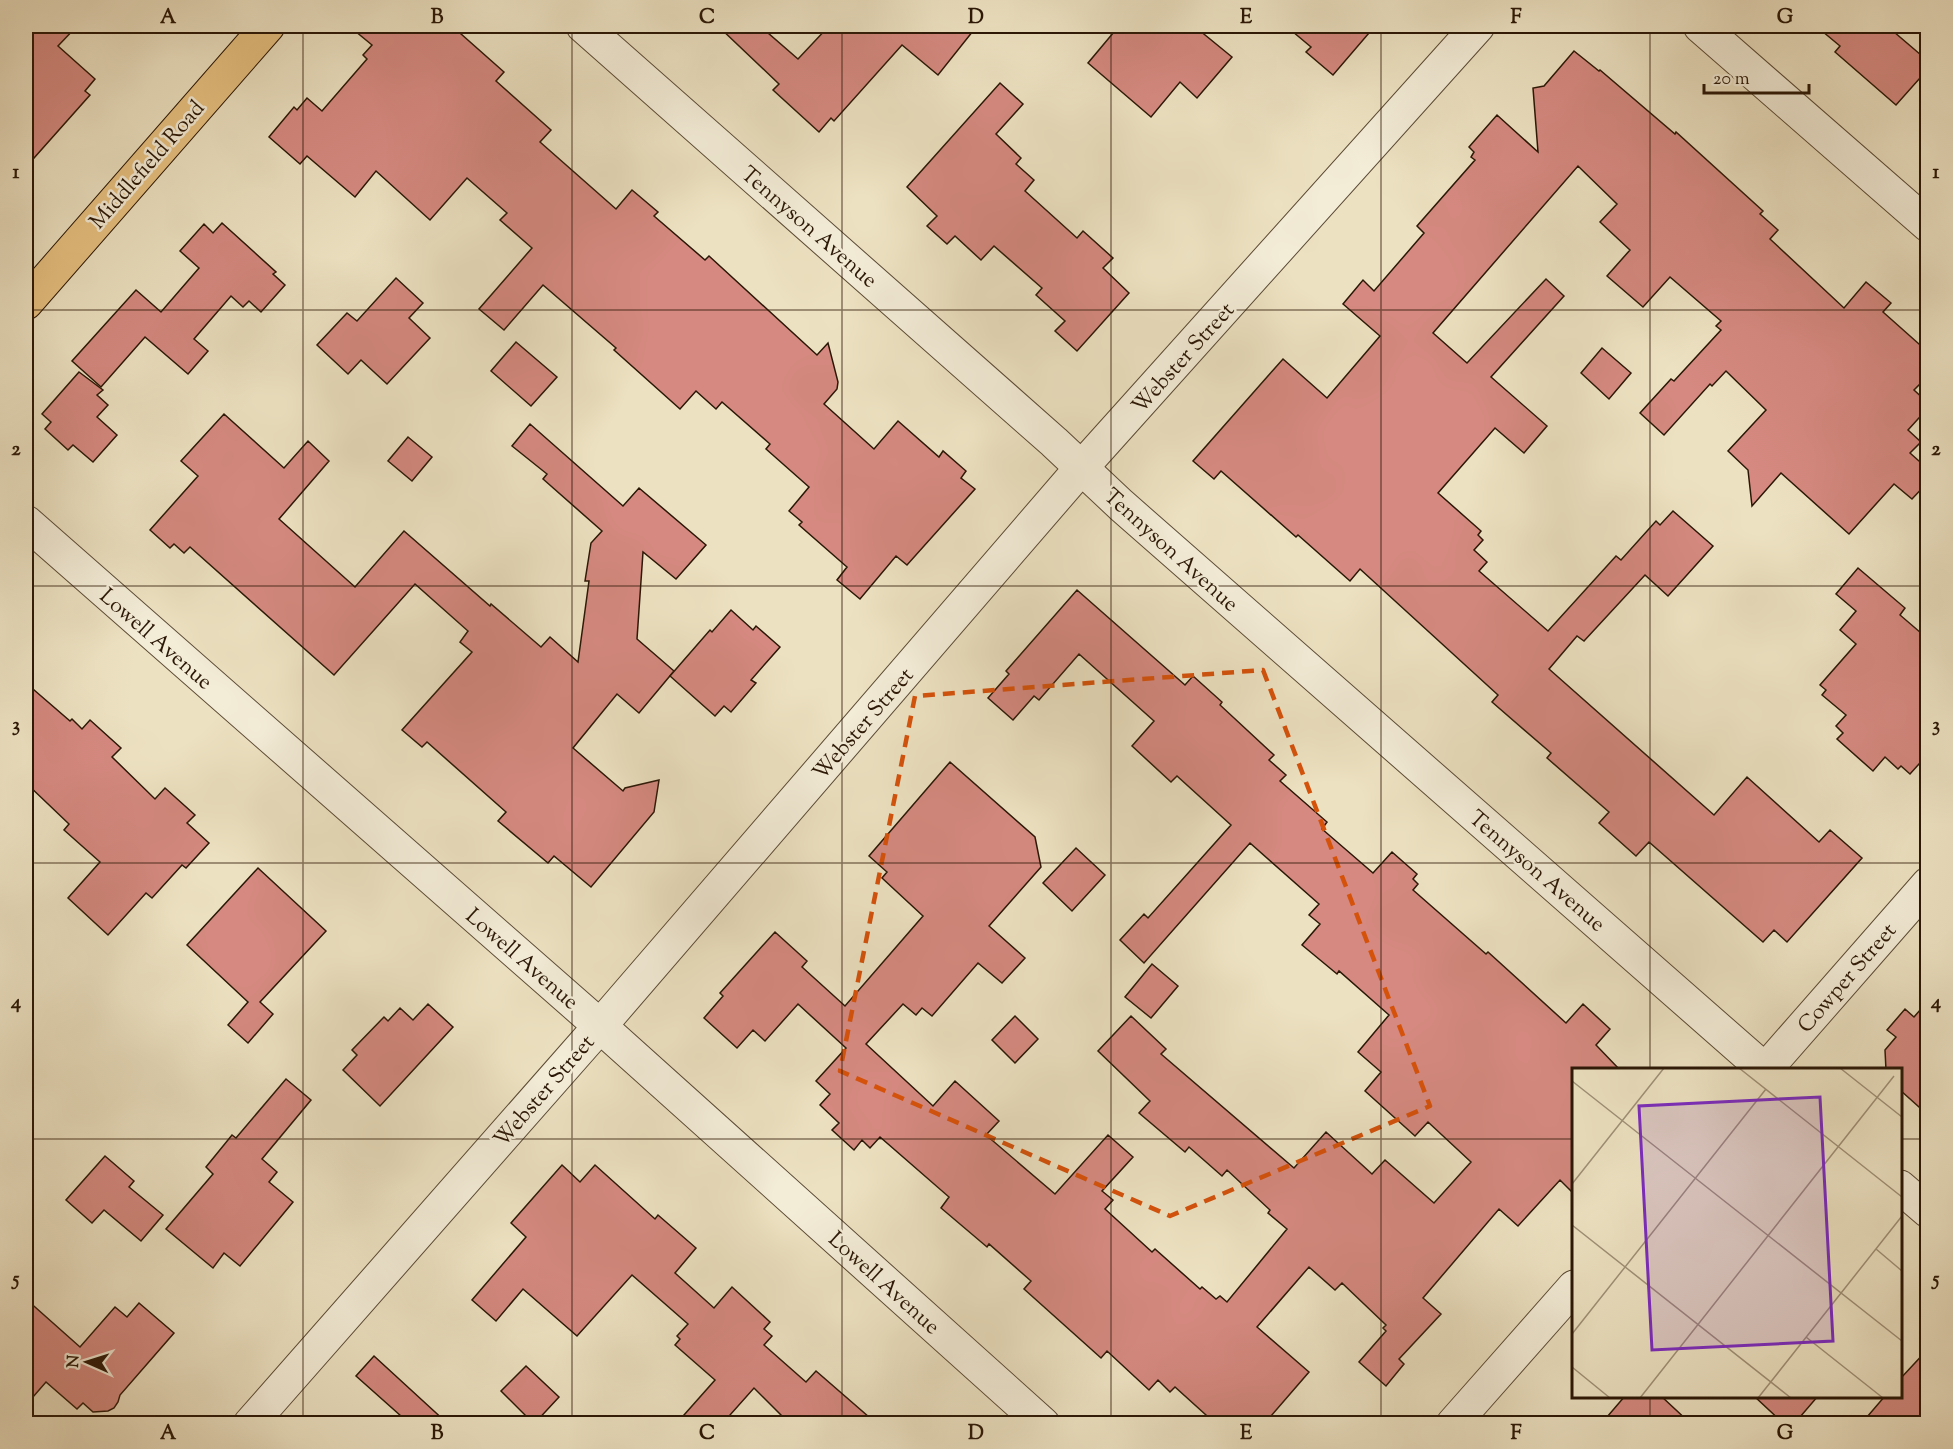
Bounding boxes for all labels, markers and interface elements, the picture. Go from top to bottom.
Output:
text: A [160,4,177,33]
text: B [431,4,444,33]
text: C [699,4,715,33]
text: D [968,4,984,33]
text: E [1240,4,1253,33]
text: F [1510,4,1522,33]
text: G [1777,4,1794,33]
scale bar [1704,57,1809,95]
text: 20 m [1713,67,1750,93]
street label: Middlefield Road [83,94,213,237]
text: 1 [13,159,20,188]
text: 1 [1933,159,1940,188]
street label: Tennyson Avenue [733,160,883,297]
street label: Webster Street [1125,296,1243,422]
text: 2 [11,436,21,465]
text: 2 [1931,436,1941,465]
street label: Tennyson Avenue [1095,482,1245,621]
street label: Lowell Avenue [91,582,219,699]
street label: Webster Street [806,661,923,788]
text: 3 [12,712,20,741]
text: 3 [1932,712,1940,741]
street label: Tennyson Avenue [1461,804,1611,941]
street label: Lowell Avenue [457,902,585,1019]
street label: Cowper Street [1791,916,1906,1041]
text: 4 [10,989,21,1018]
text: 4 [1930,989,1941,1018]
street label: Webster Street [487,1028,604,1155]
inset map [1572,1068,1902,1398]
street label: Lowell Avenue [820,1225,946,1343]
text: 5 [11,1266,20,1295]
text: 5 [1931,1266,1940,1295]
north arrow [57,1332,117,1392]
text: N [63,1354,86,1368]
text: A [160,1420,177,1449]
text: B [431,1420,444,1449]
text: C [699,1420,715,1449]
text: D [968,1420,984,1449]
text: E [1240,1420,1253,1449]
text: F [1510,1420,1522,1449]
text: G [1777,1420,1794,1449]

